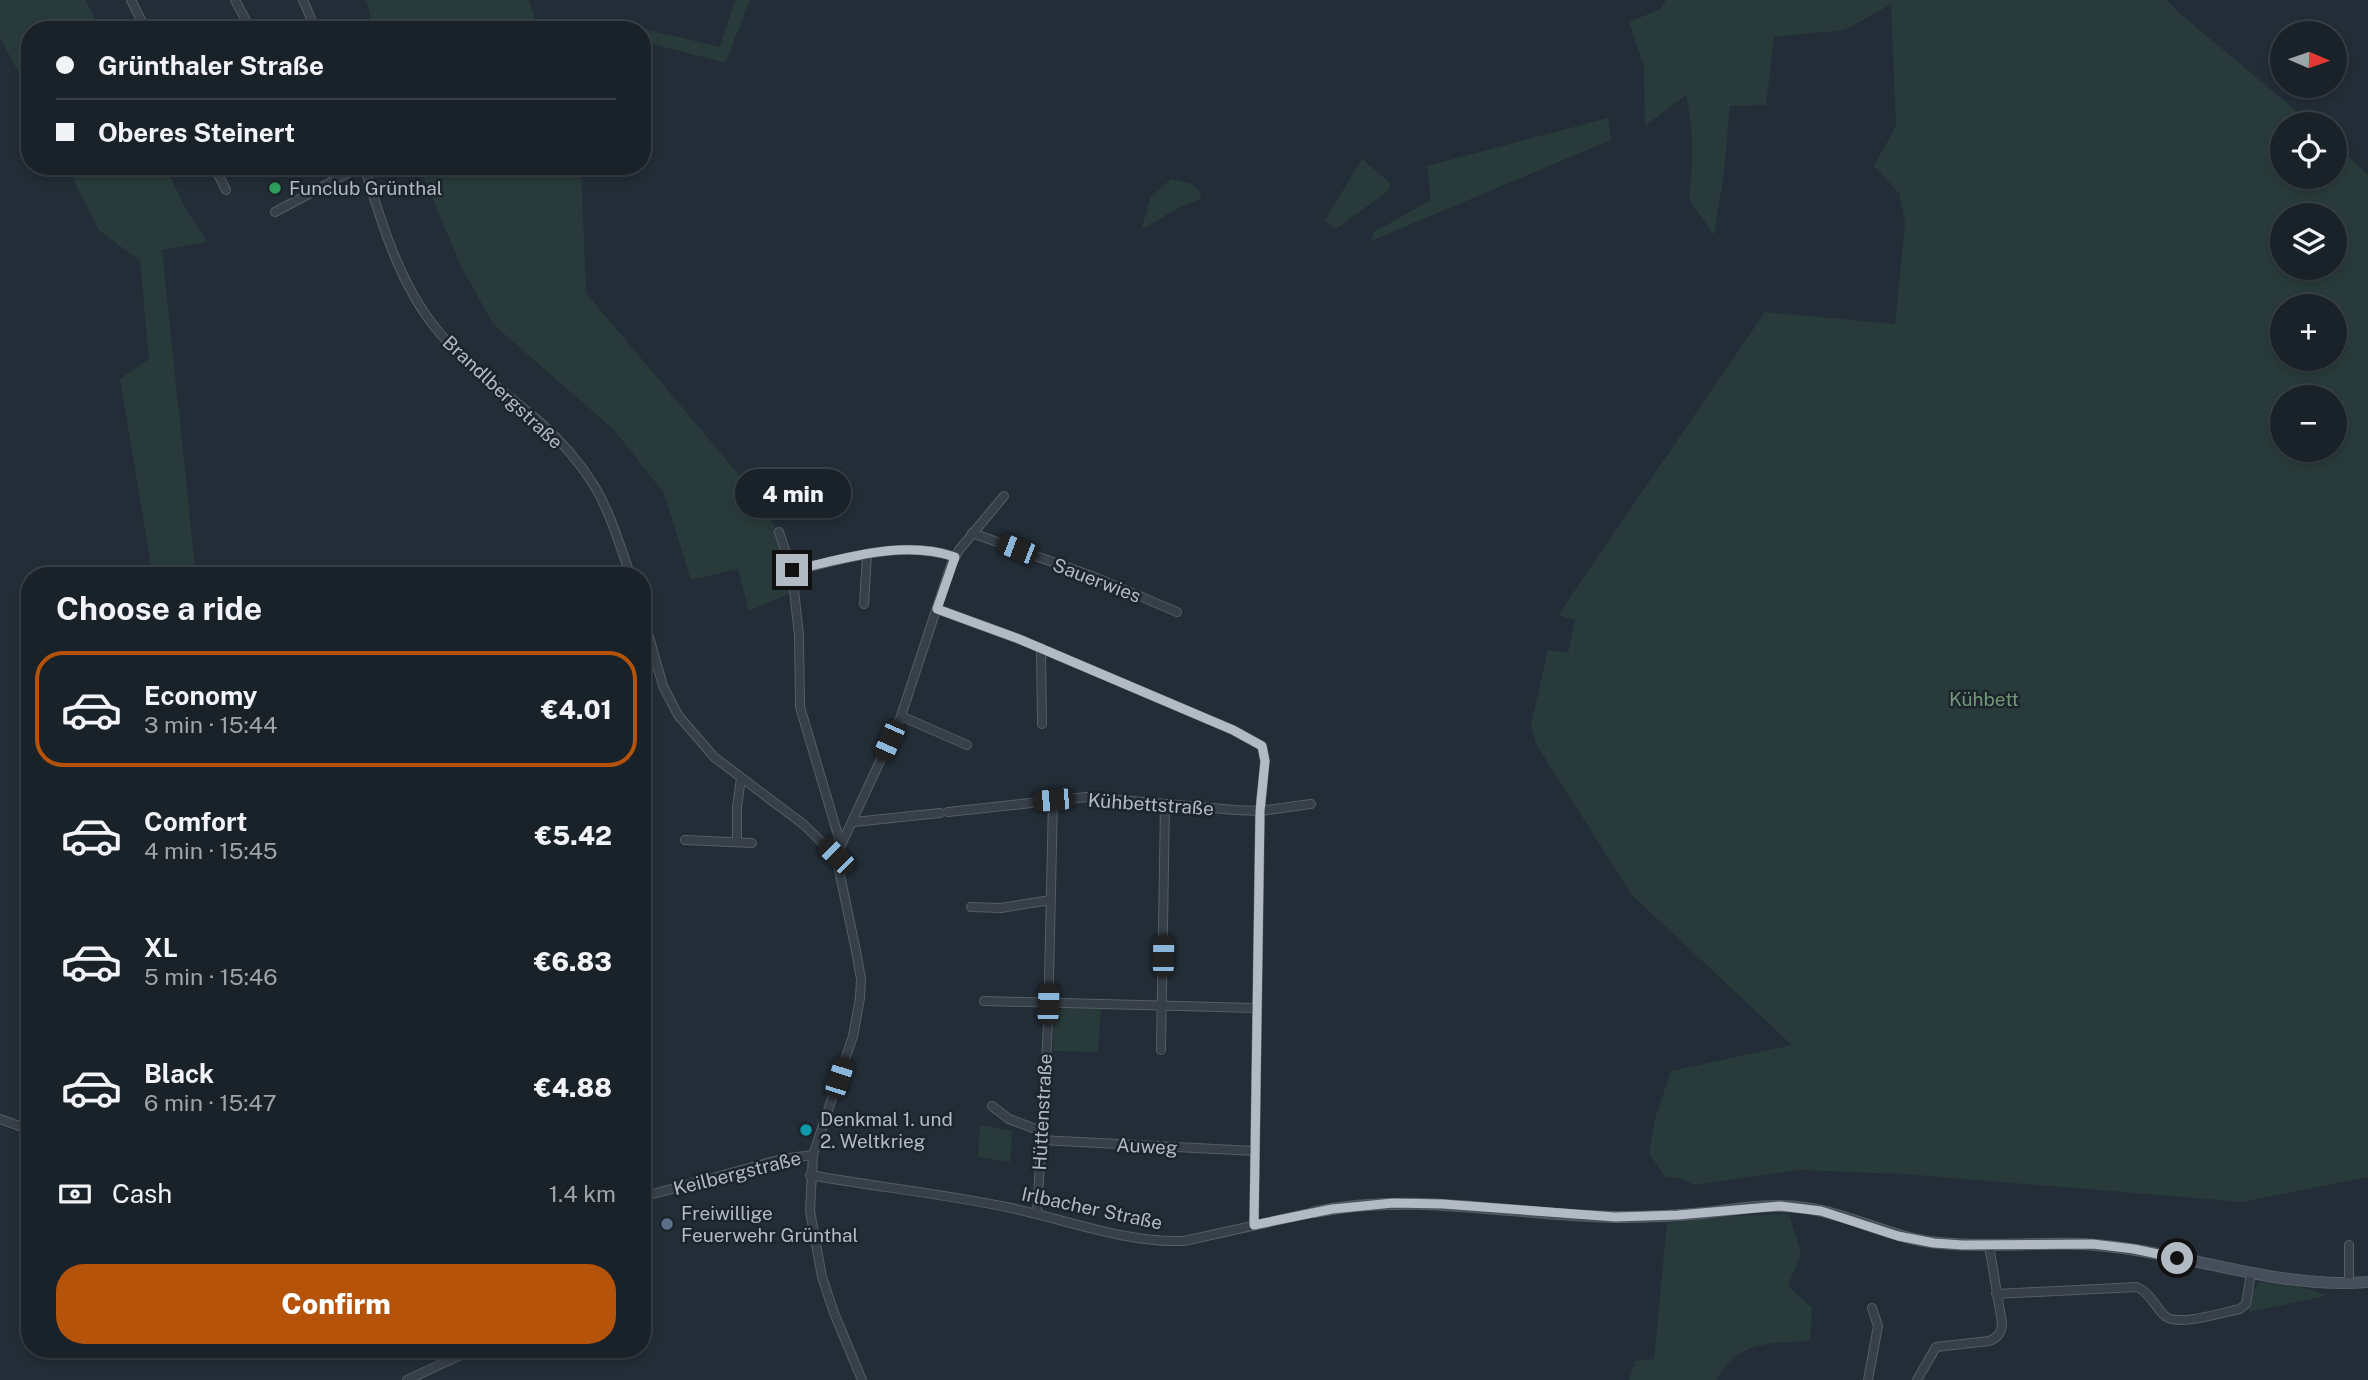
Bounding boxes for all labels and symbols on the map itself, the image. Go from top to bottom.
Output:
north arrow [2270,21,2347,98]
place label: Funclub Grünthal [289,177,442,199]
marker: Funclub Grünthal [267,180,283,196]
street label: Brandlbergstraße [439,331,567,453]
callout: 4 min [734,468,850,518]
car [994,532,1041,566]
street label: Sauerwies [1050,553,1144,607]
route end [776,554,808,586]
park label: Kühbett [1949,688,2019,710]
car [871,718,908,764]
car [1032,788,1075,812]
street label: Kühbettstraße [1087,789,1215,819]
car [814,834,859,878]
car [1153,935,1174,977]
car [1037,983,1060,1025]
street label: Hüttenstraße [1028,1053,1056,1171]
car [823,1055,856,1101]
place label: Denkmal 1. und 2. Weltkrieg [820,1108,953,1152]
marker: Denkmal 1. und 2. Weltkrieg [798,1122,814,1138]
street label: Auweg [1116,1133,1178,1159]
street label: Keilbergstraße [671,1147,803,1199]
street label: Irlbacher Straße [1020,1182,1164,1234]
place label: Freiwillige Feuerwehr Grünthal [681,1202,858,1246]
marker: Freiwillige Feuerwehr Grünthal [659,1216,675,1232]
route start [2161,1242,2193,1274]

